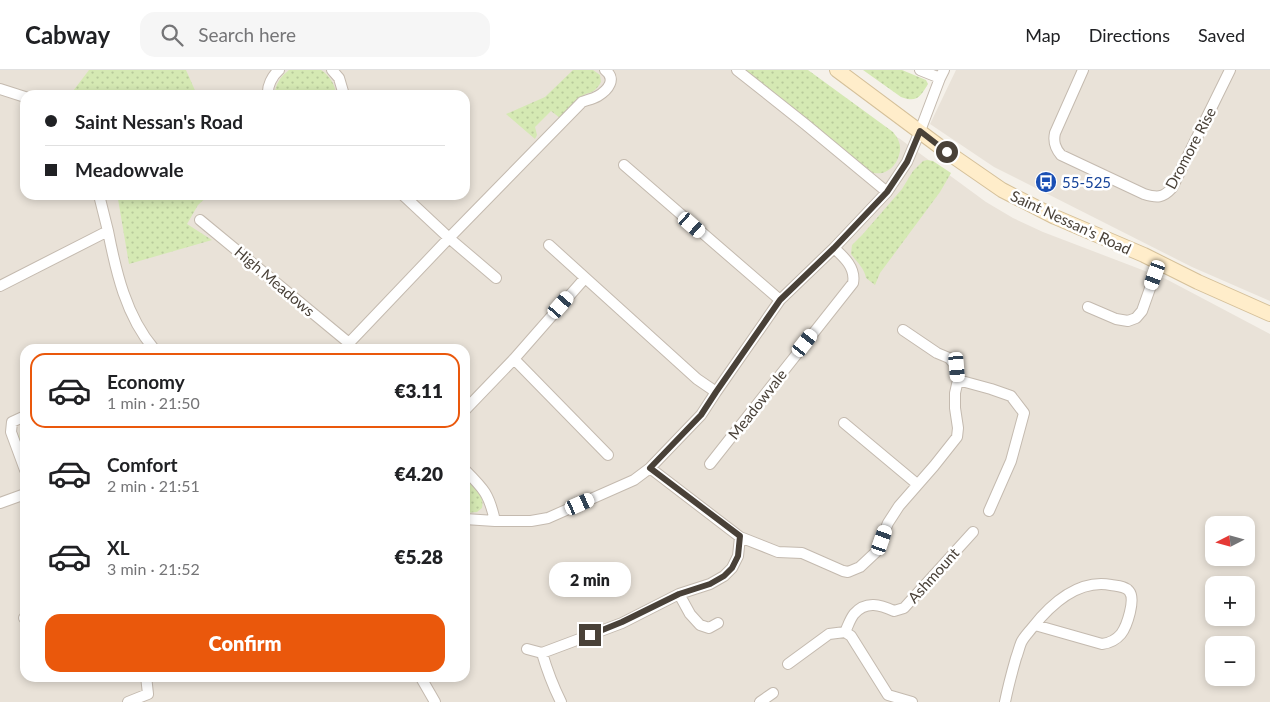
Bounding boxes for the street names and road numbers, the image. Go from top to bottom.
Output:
street label: Dromore Rise [1161,104,1219,192]
street label: Saint Nessan's Road [1008,186,1134,258]
street label: High Meadows [231,242,319,320]
street label: Meadowvale [724,365,790,443]
street label: Ashmount [904,543,963,606]

